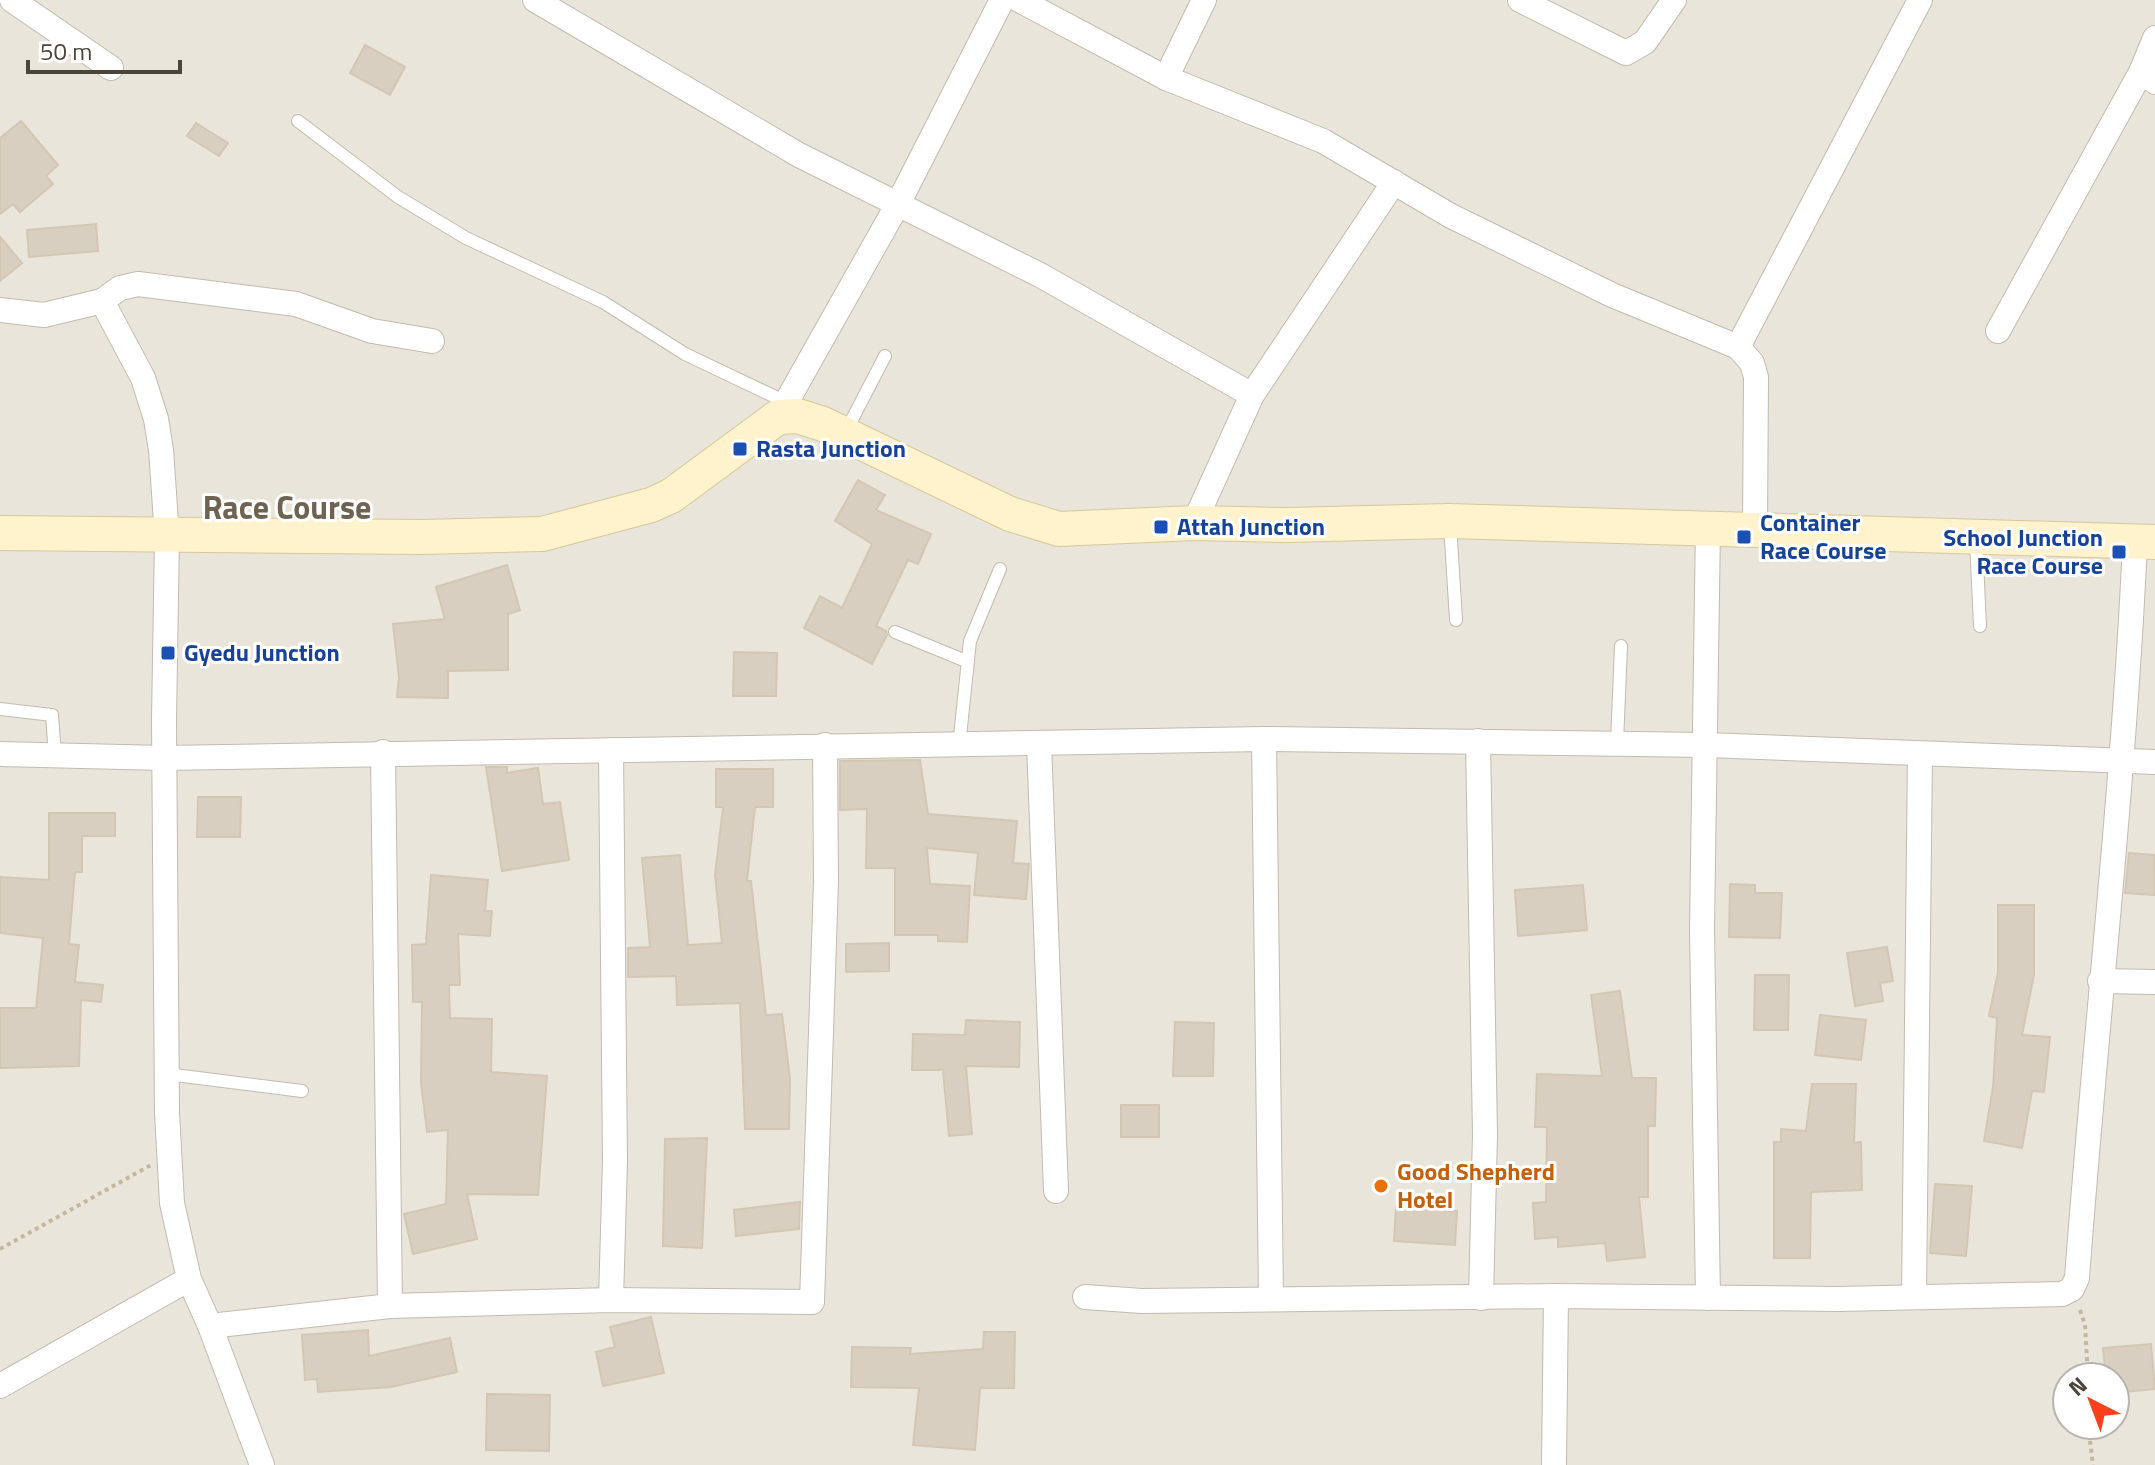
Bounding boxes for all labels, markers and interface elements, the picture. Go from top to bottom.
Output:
scale bar [28,24,180,74]
text: 50 m [40,33,92,69]
place label: Rasta Junction [756,430,906,466]
marker: Rasta Junction [731,440,749,458]
district label: Race Course [203,483,371,531]
place label: Container Race Course [1760,504,1887,568]
place label: Attah Junction [1177,508,1325,544]
marker: Attah Junction [1152,518,1170,536]
place label: School Junction Race Course [1943,519,2103,583]
marker: Container Race Course [1735,528,1753,546]
marker: School Junction Race Course [2110,543,2128,561]
place label: Gyedu Junction [184,634,340,670]
marker: Gyedu Junction [159,644,177,662]
place label: Good Shepherd Hotel [1397,1153,1555,1217]
marker: Good Shepherd Hotel [1372,1177,1390,1195]
north arrow [2051,1361,2131,1441]
text: N [2061,1368,2095,1404]

